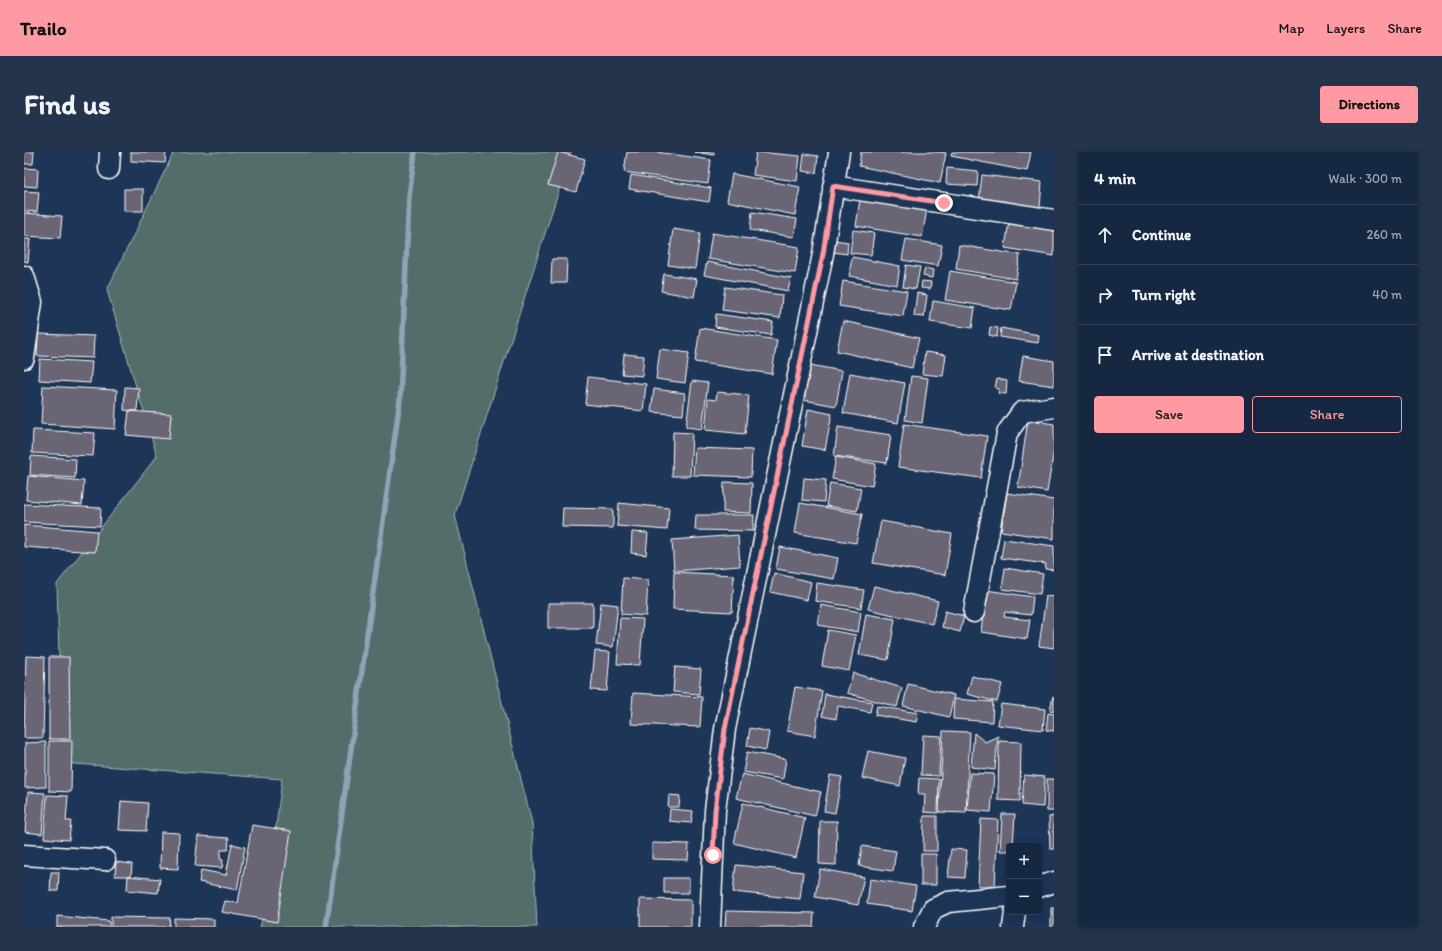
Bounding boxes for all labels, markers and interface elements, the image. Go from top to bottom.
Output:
text: Trailo [20,17,67,40]
text: Map [1279,20,1304,37]
text: Layers [1326,20,1365,37]
text: Share [1387,20,1422,37]
button: Directions [1320,86,1418,123]
text: Find us [24,87,111,121]
text: 4 min [1094,168,1136,188]
text: Walk · 300 m [1328,171,1402,186]
route end [935,194,953,212]
icon: ahead [1094,224,1116,246]
text: Continue [1132,226,1191,244]
text: 260 m [1366,227,1402,242]
icon: right [1094,284,1116,306]
text: Turn right [1132,286,1196,304]
text: 40 m [1372,287,1402,302]
icon: arrive [1094,344,1116,366]
text: Arrive at destination [1132,346,1264,364]
button: Save [1094,396,1244,433]
button: Share [1252,396,1402,433]
map controls [1006,843,1042,915]
button: + [1006,843,1042,879]
route start [704,846,722,864]
button: − [1006,879,1042,915]

